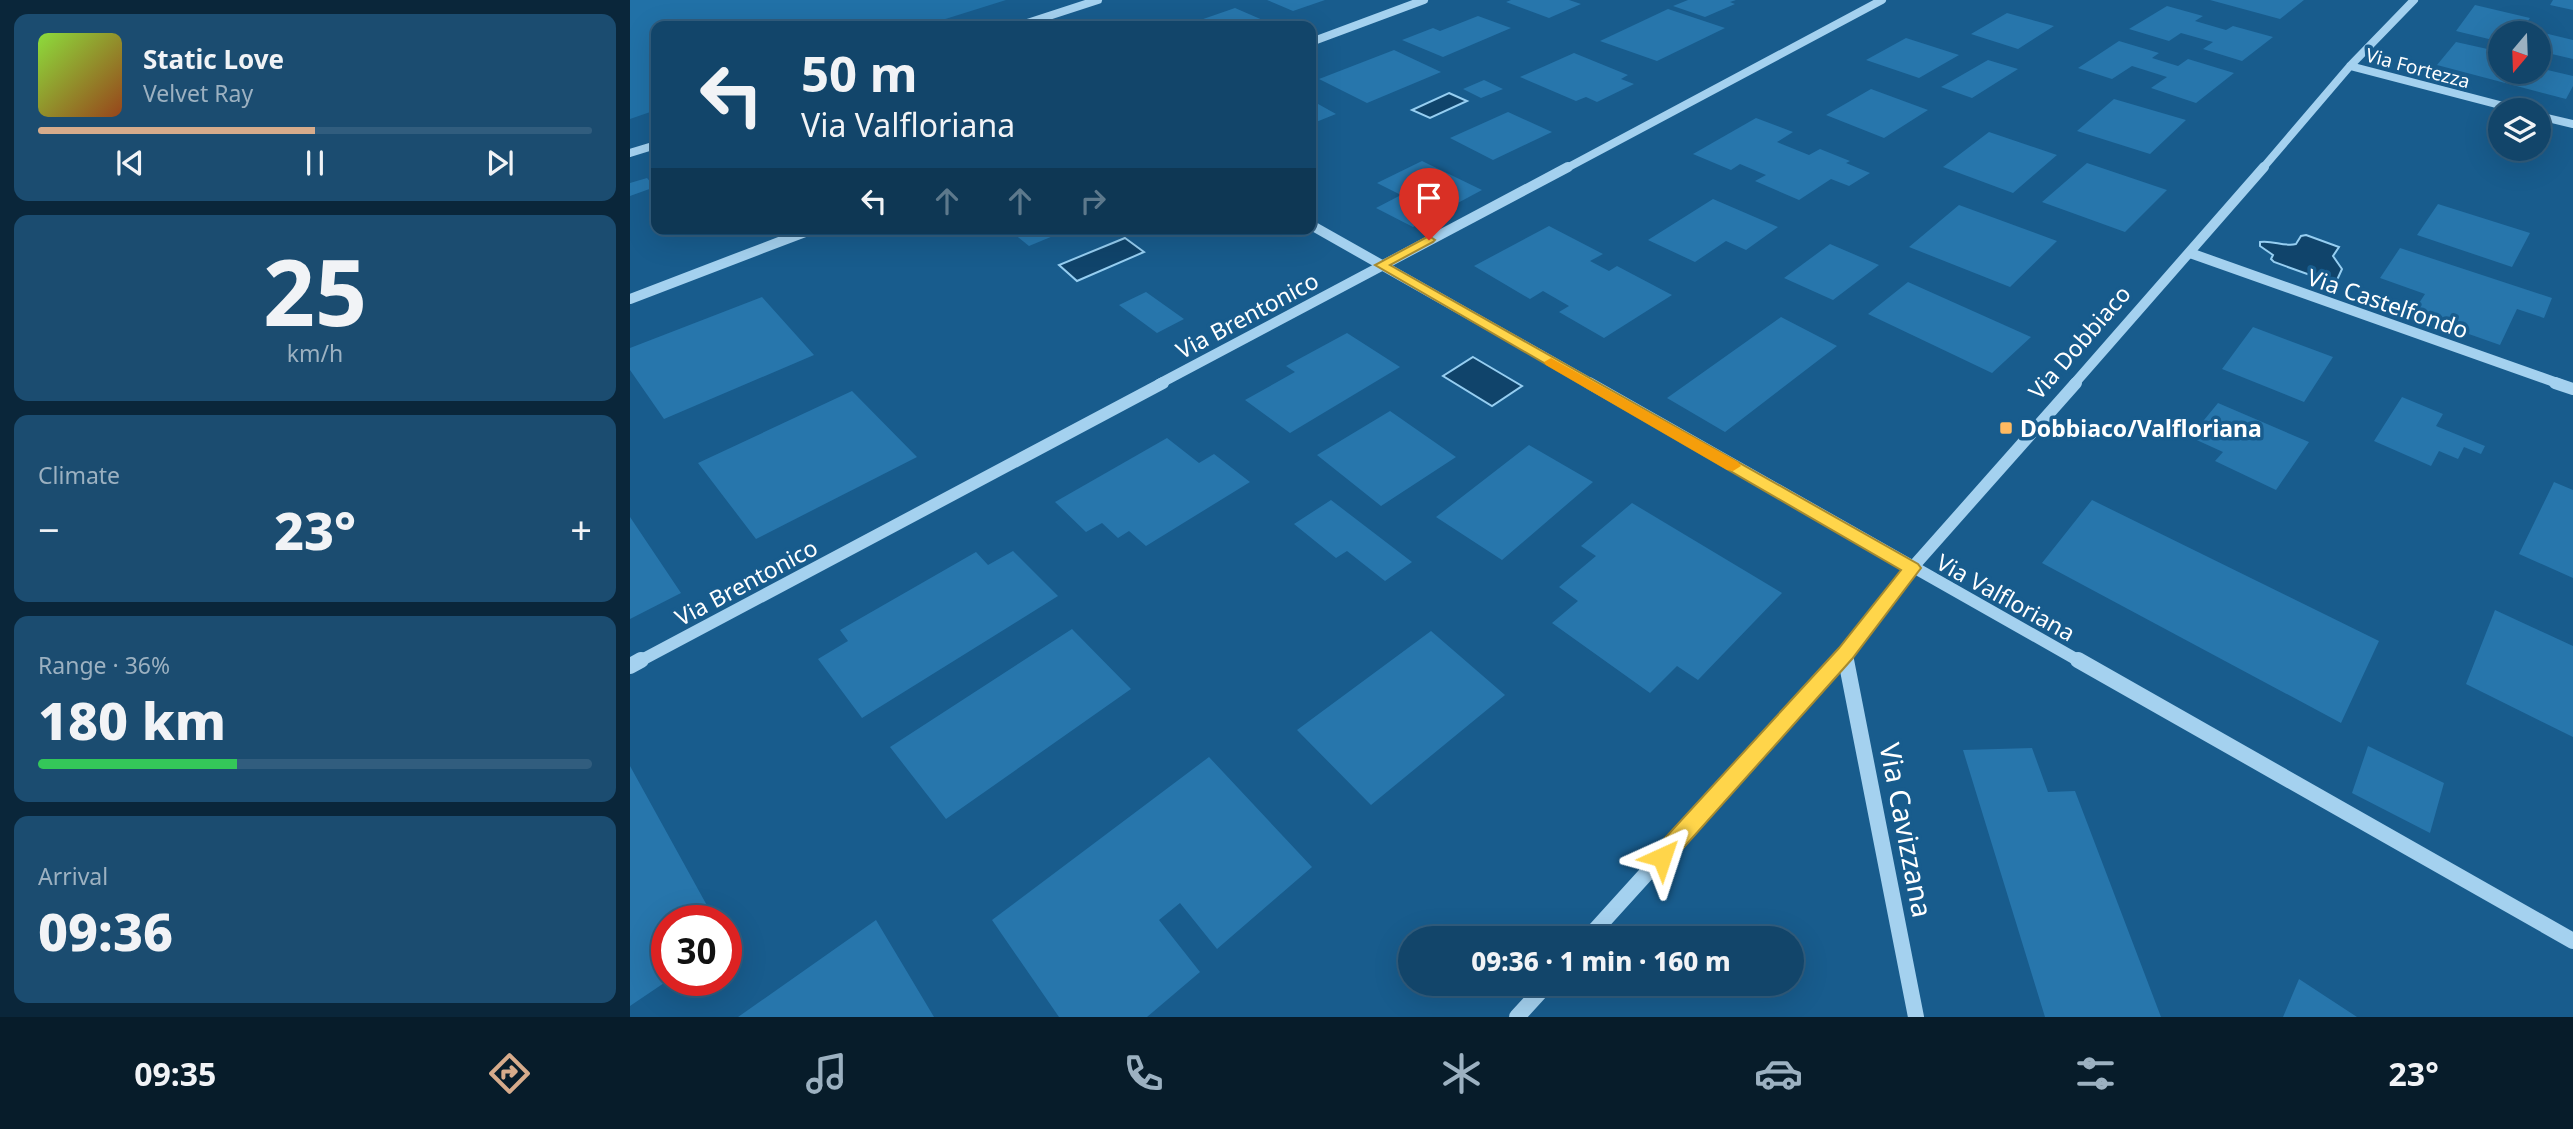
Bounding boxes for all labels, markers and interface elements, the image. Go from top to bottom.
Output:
north arrow [2488,21,2552,84]
map controls [2488,21,2551,161]
text: 50 m [801,40,918,106]
text: Static Love [143,41,284,77]
street label: Via Fortezza [2363,42,2473,94]
icon: left [686,49,777,140]
text: Velvet Ray [143,77,253,109]
button: layers [2488,98,2551,161]
text: Via Valfloriana [801,103,1015,146]
icon: previous [111,144,149,182]
icon: pause [296,144,334,182]
icon: next [481,144,519,182]
pin [1399,168,1459,240]
icon: arrive [1410,179,1448,217]
icon: left [855,182,893,220]
icon: ahead [928,182,966,220]
icon: ahead [1001,182,1039,220]
icon: right [1074,182,1112,220]
text: 25 [263,229,367,353]
street label: Via Castelfondo [2303,260,2473,346]
street label: Via Brentonico [1170,264,1324,366]
street label: Via Dobbiaco [2021,278,2137,406]
text: km/h [287,337,343,369]
place label: Dobbiaco/Valfloriana [2020,412,2262,444]
marker: Dobbiaco/Valfloriana [1998,420,2014,436]
text: Climate [38,459,120,491]
text: 23° [274,494,356,565]
text: − [38,503,60,555]
text: + [570,503,592,555]
street label: Via Brentonico [669,531,823,633]
street label: Via Valfloriana [1931,546,2081,648]
text: Range · 36% [38,649,170,681]
text: 180 km [38,684,226,755]
street label: Via Cavizzana [1871,740,1943,920]
position arrow [1625,820,1699,894]
text: Arrival [38,860,108,892]
text: 09:36 [38,895,173,966]
speed limit sign: 30 [651,905,742,996]
text: 09:36 · 1 min · 160 m [1471,943,1731,979]
icon: directions [485,1049,534,1098]
icon: music [802,1049,851,1098]
icon: phone [1119,1049,1168,1098]
icon: climate [1437,1049,1486,1098]
icon: car [1754,1049,1803,1098]
icon: filters [2071,1049,2120,1098]
text: 09:35 [134,1052,216,1095]
text: 23° [2389,1052,2439,1095]

